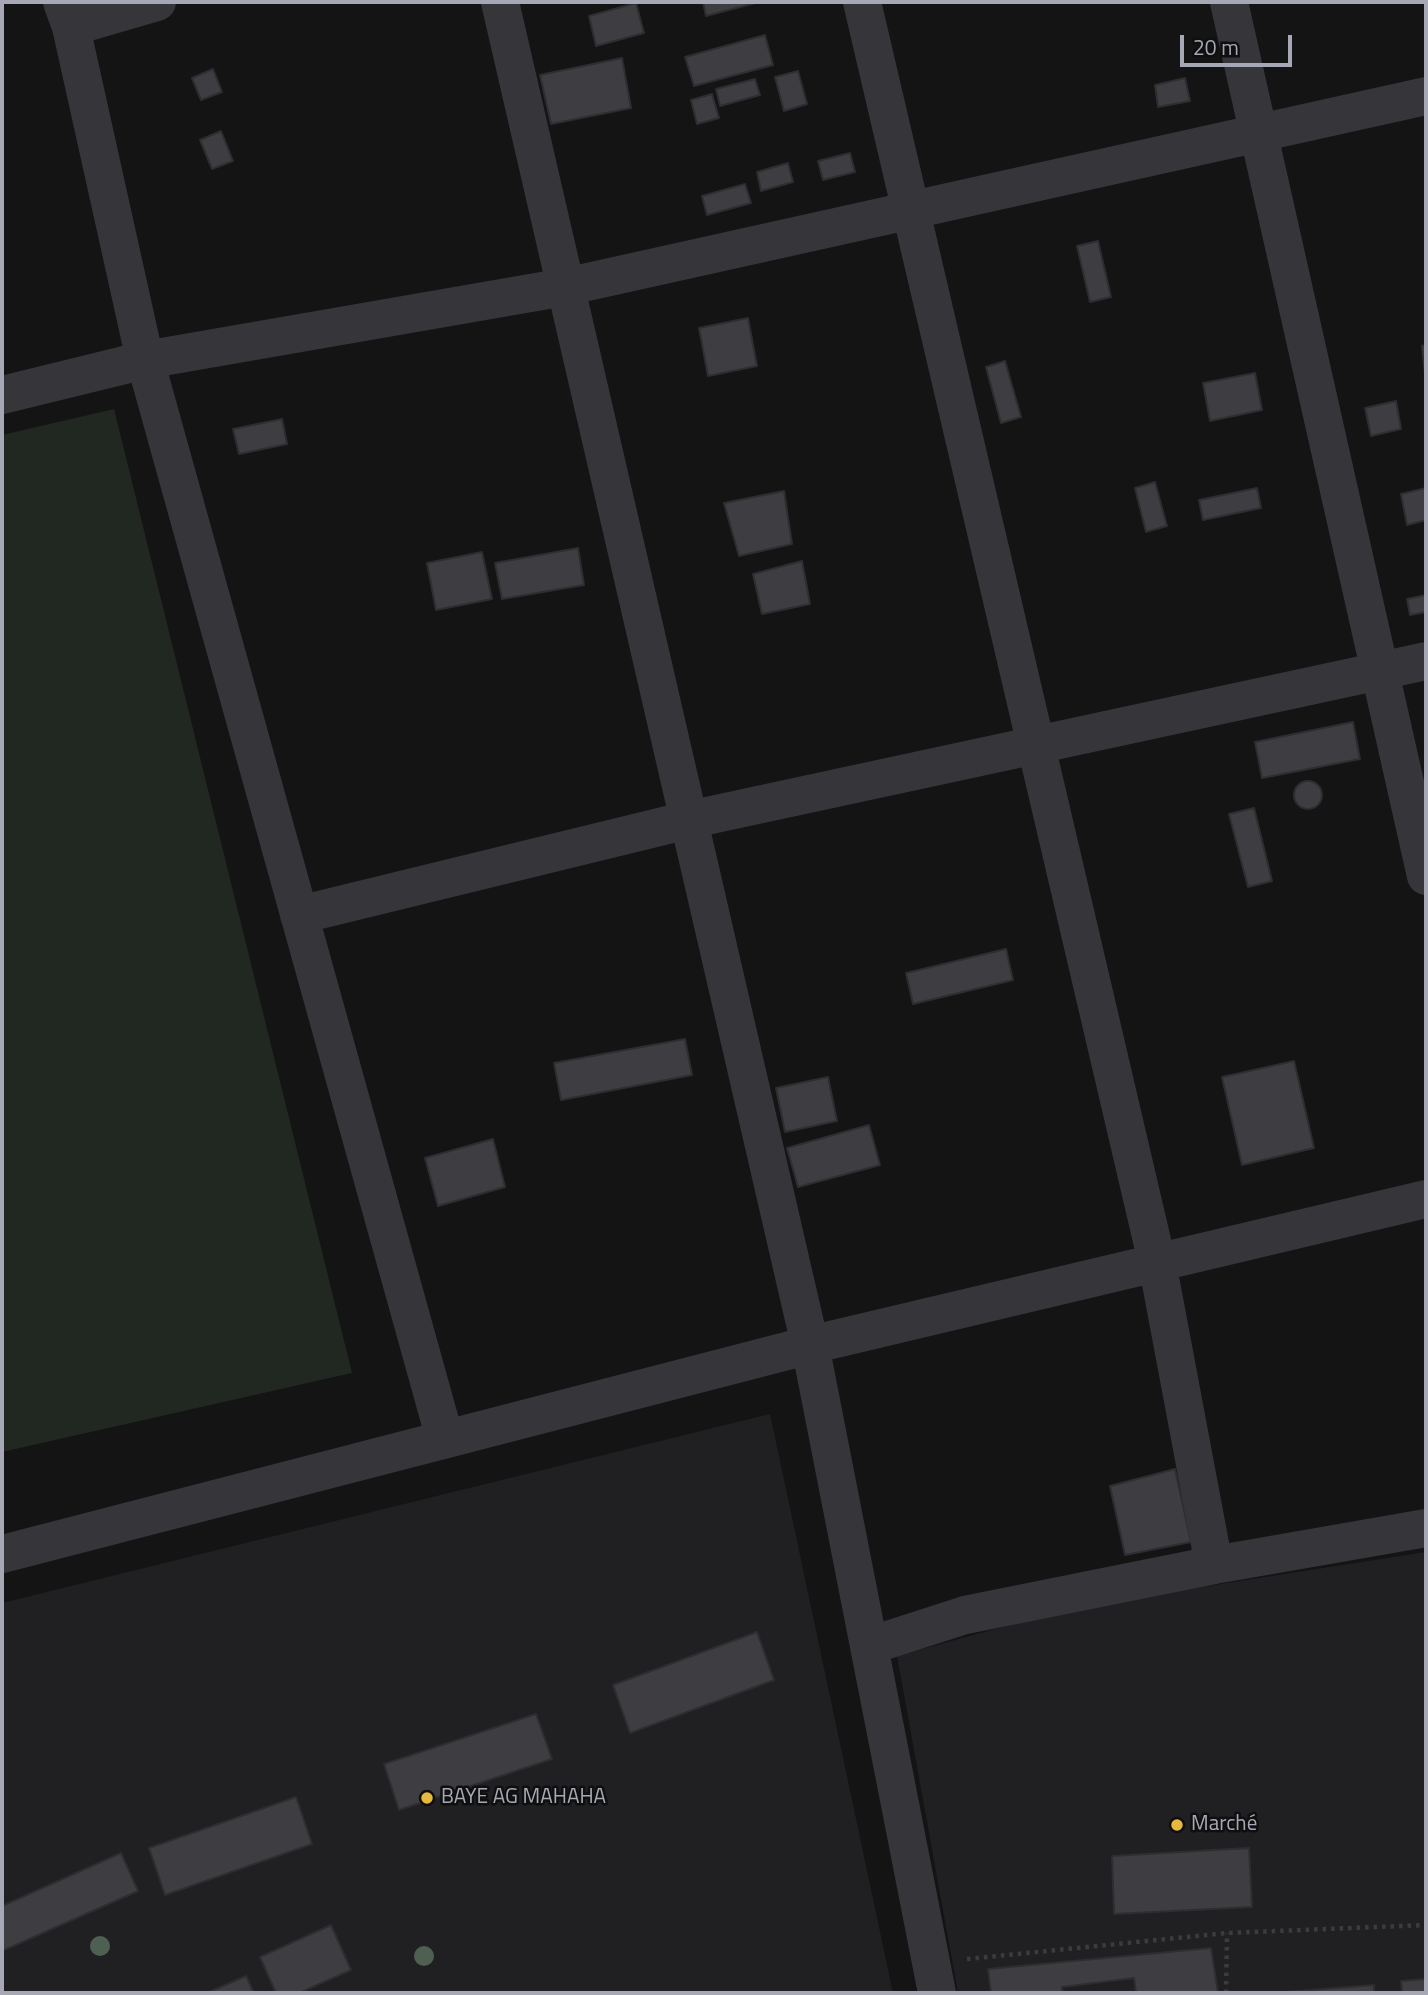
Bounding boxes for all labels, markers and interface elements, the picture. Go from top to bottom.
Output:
scale bar [1183,21,1295,65]
text: 20 m [1193,31,1239,63]
place label: BAYE AG MAHAHA [441,1785,606,1811]
marker: BAYE AG MAHAHA [419,1790,435,1806]
place label: Marché [1191,1812,1257,1838]
marker: Marché [1169,1817,1185,1833]

